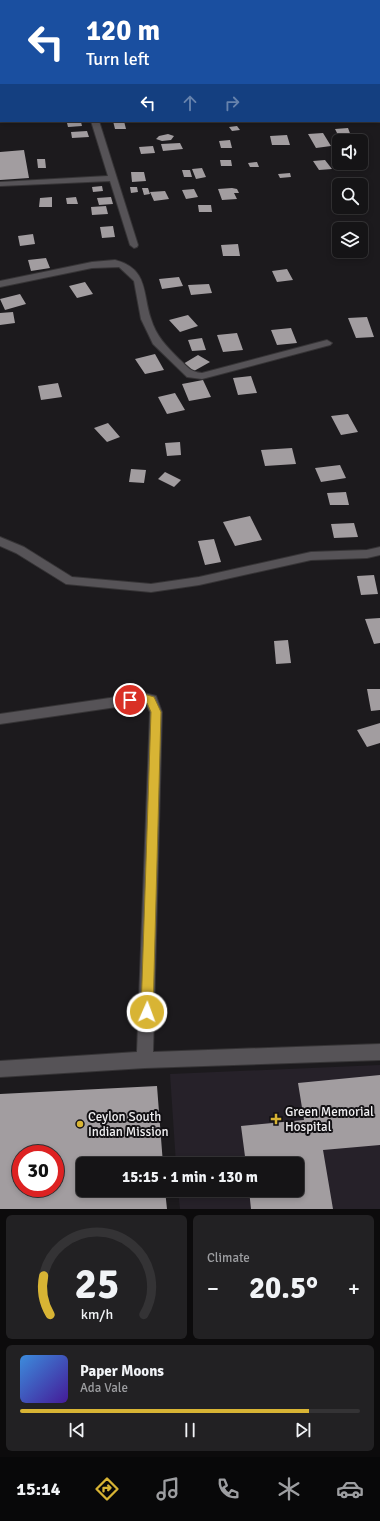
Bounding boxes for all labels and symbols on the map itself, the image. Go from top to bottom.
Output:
pin [113,683,147,717]
position arrow [126,991,168,1033]
place label: Green Memorial Hospital [285,1104,374,1135]
place label: Ceylon South Indian Mission [88,1109,169,1140]
marker: Green Memorial Hospital [270,1113,282,1125]
marker: Ceylon South Indian Mission [75,1119,85,1129]
speed limit sign: 30 [12,1145,64,1197]

